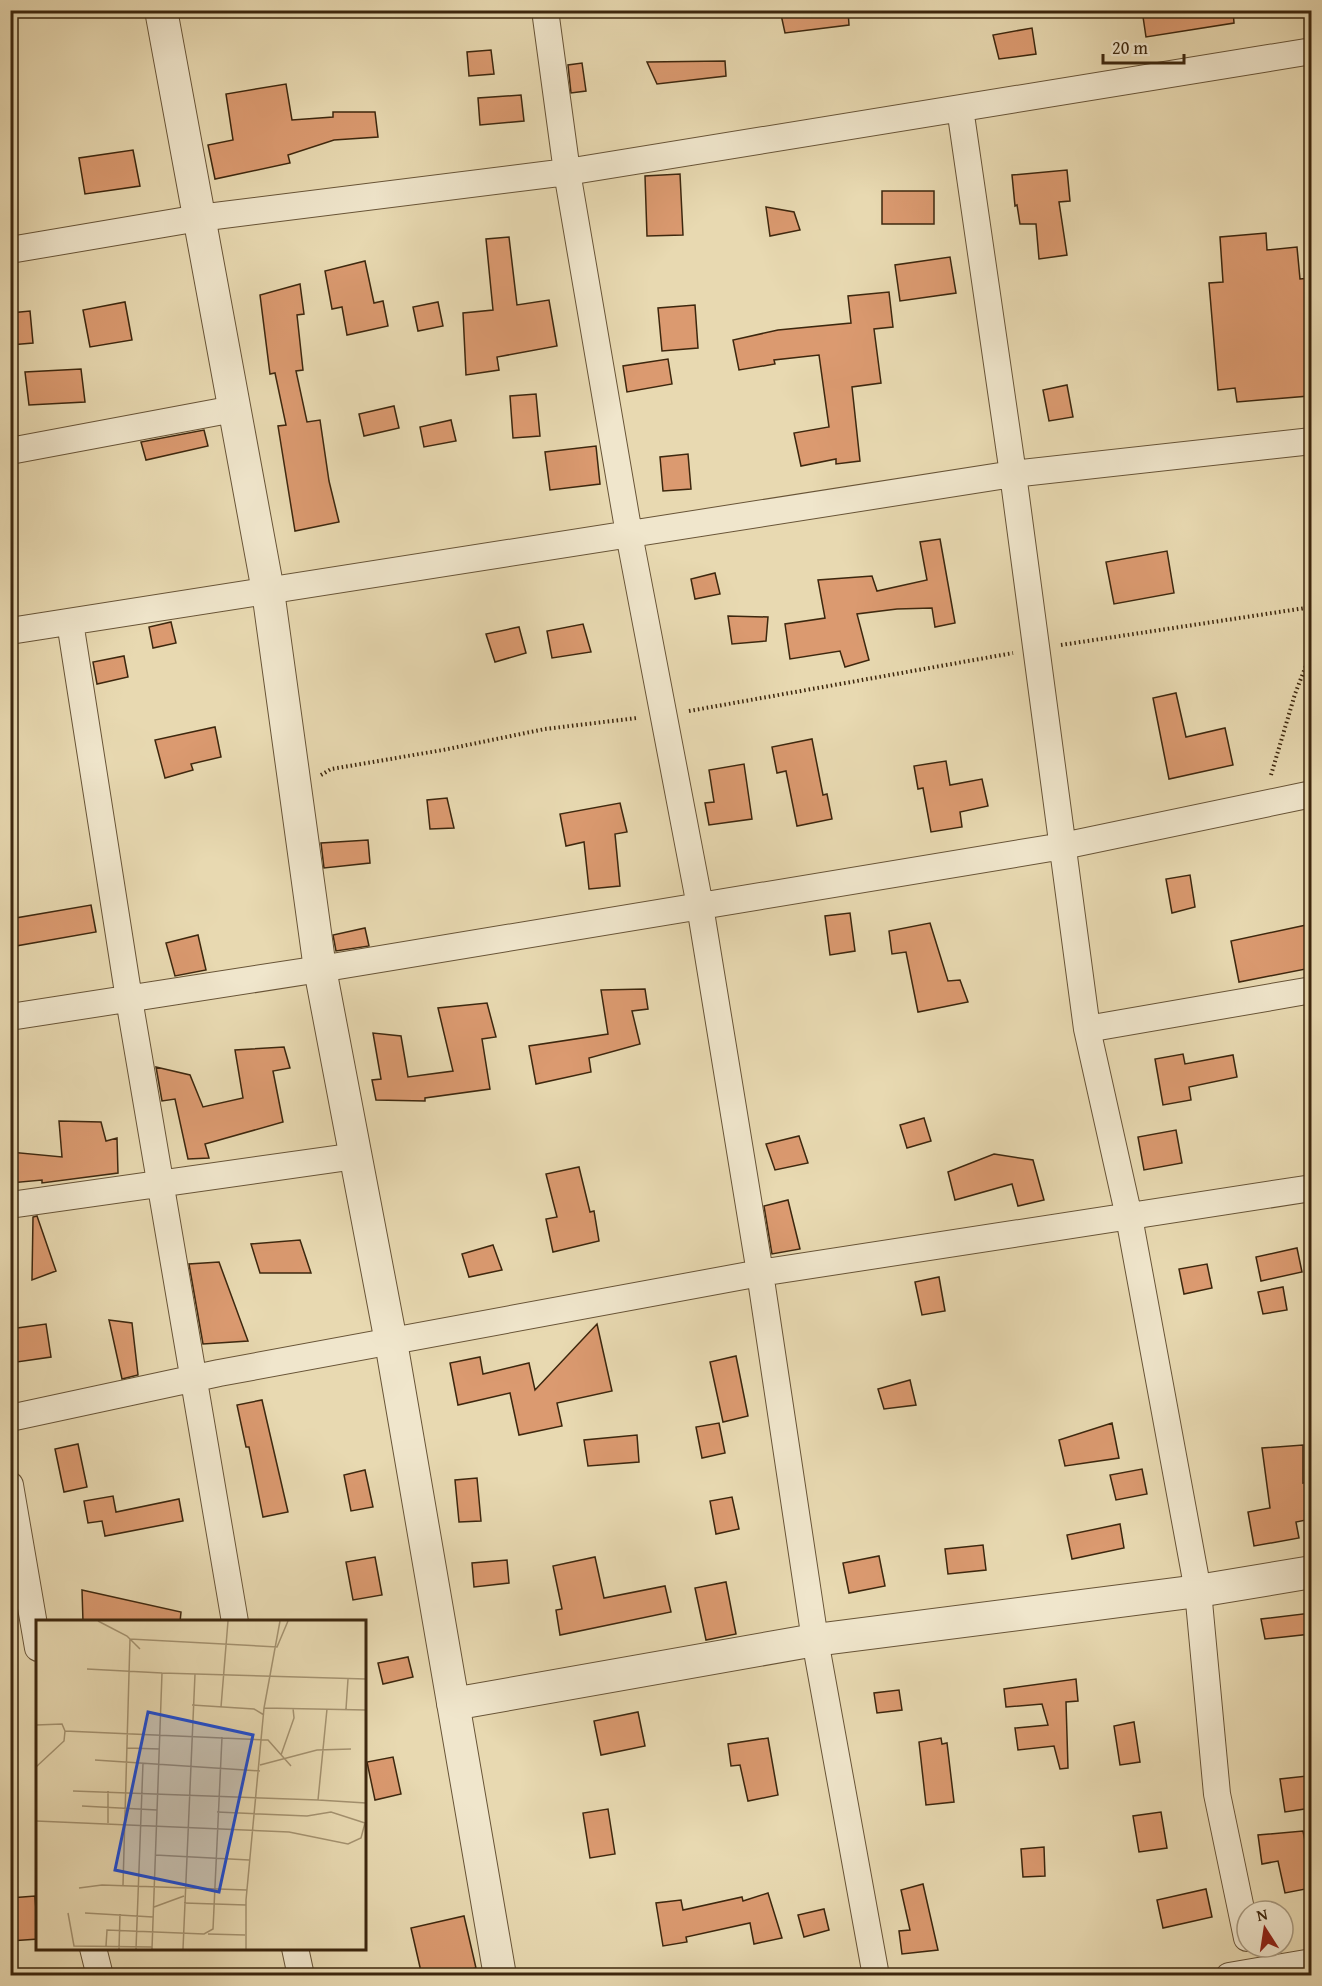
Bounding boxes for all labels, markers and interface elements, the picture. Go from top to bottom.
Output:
scale bar [1103,27,1184,65]
text: 20 m [1112,34,1148,61]
inset map [36,1620,366,1950]
north arrow [1235,1899,1295,1959]
text: N [1254,1901,1270,1927]

